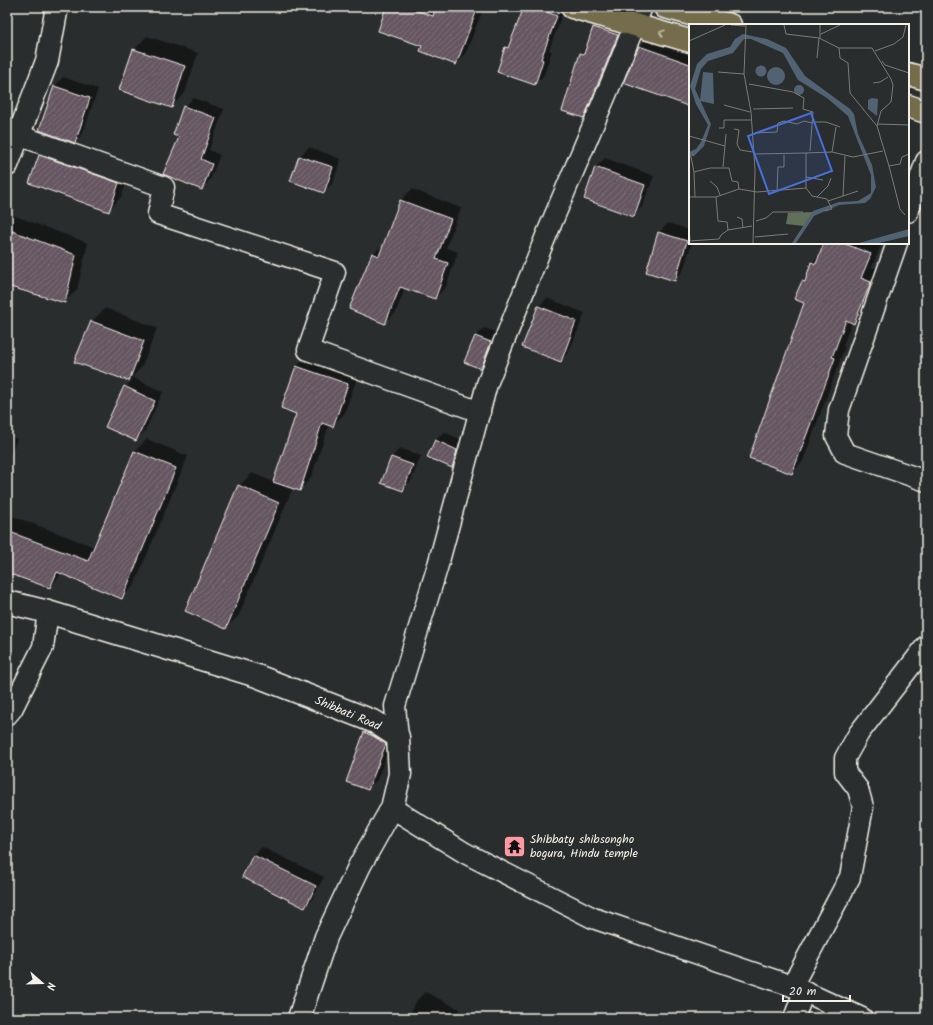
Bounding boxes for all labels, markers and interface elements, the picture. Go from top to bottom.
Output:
inset map [689,24,909,244]
one-way arrow [659,29,666,38]
street label: Shibbati Road [312,691,385,736]
place label: Shibbaty shibsongho bogura, Hindu temple [530,830,638,863]
temple icon: Shibbaty shibsongho bogura, Hindu temple [502,833,528,859]
north arrow [22,963,62,1003]
scale bar [783,977,850,1003]
text: N [41,980,60,992]
text: 20 m [789,982,817,1001]

